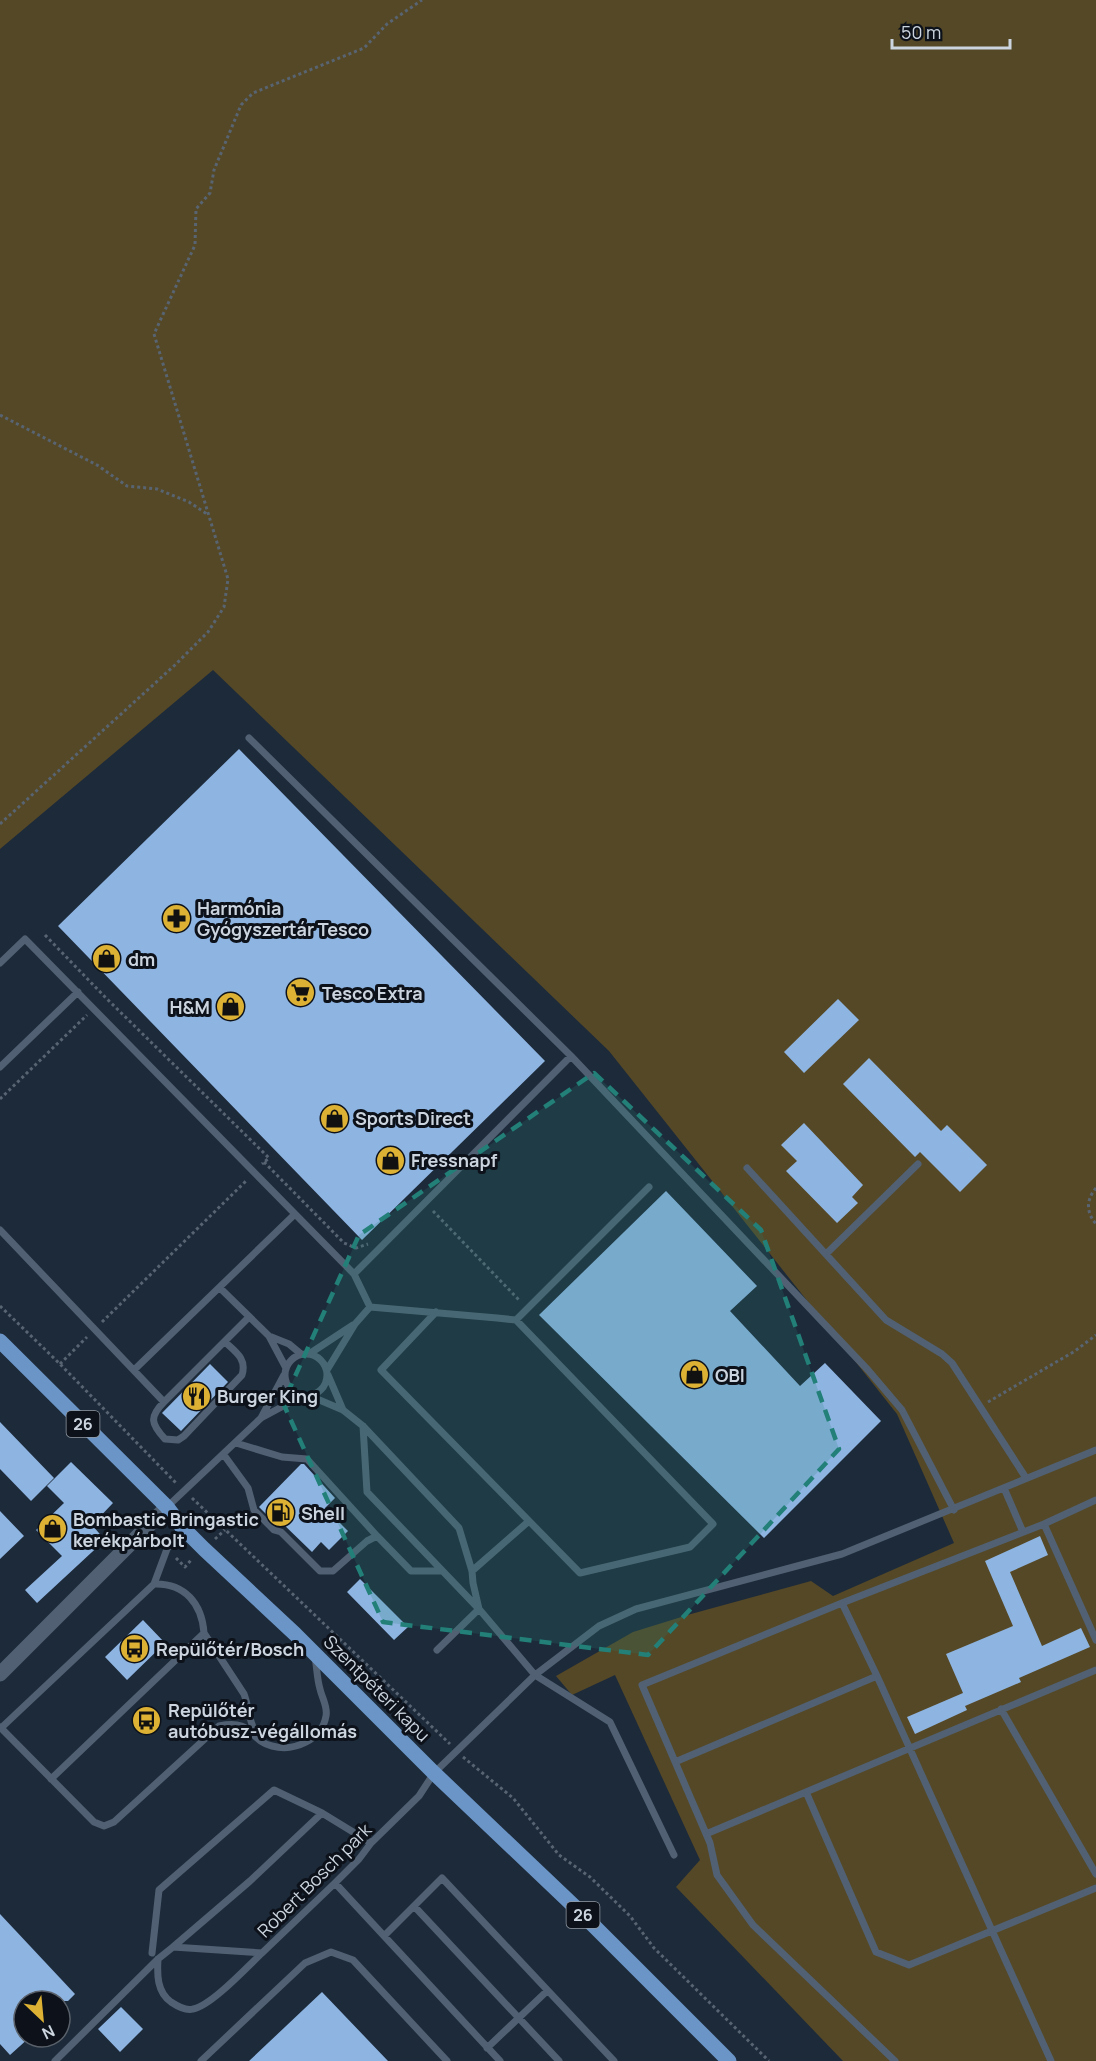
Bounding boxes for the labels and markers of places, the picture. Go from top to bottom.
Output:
place label: Harmónia Gyógyszertár Tesco [197,896,369,941]
pharmacy icon: Harmónia Gyógyszertár Tesco [160,902,192,934]
shop icon: dm [91,943,123,975]
place label: dm [128,947,155,971]
supermarket icon: Tesco Extra [285,977,317,1009]
place label: Tesco Extra [322,981,423,1005]
shop icon: H&M [215,991,247,1023]
place label: H&M [170,995,210,1019]
shop icon: Sports Direct [318,1102,350,1134]
place label: Sports Direct [355,1106,471,1130]
shop icon: Fressnapf [374,1144,406,1176]
place label: Fressnapf [411,1148,497,1172]
shop icon: OBI [678,1359,710,1391]
place label: OBI [715,1363,745,1387]
restaurant icon: Burger King [180,1380,212,1412]
place label: Burger King [217,1384,318,1408]
fuel station icon: Shell [264,1497,296,1529]
place label: Shell [301,1501,345,1525]
place label: Bombastic Bringastic kerékpárbolt [73,1507,259,1552]
shop icon: Bombastic Bringastic kerékpárbolt [36,1513,68,1545]
bus stop icon: Repülőtér/Bosch [119,1633,151,1665]
place label: Repülőtér/Bosch [156,1637,304,1661]
place label: Repülőtér autóbusz-végállomás [168,1698,357,1743]
bus stop icon: Repülőtér autóbusz-végállomás [131,1704,163,1736]

